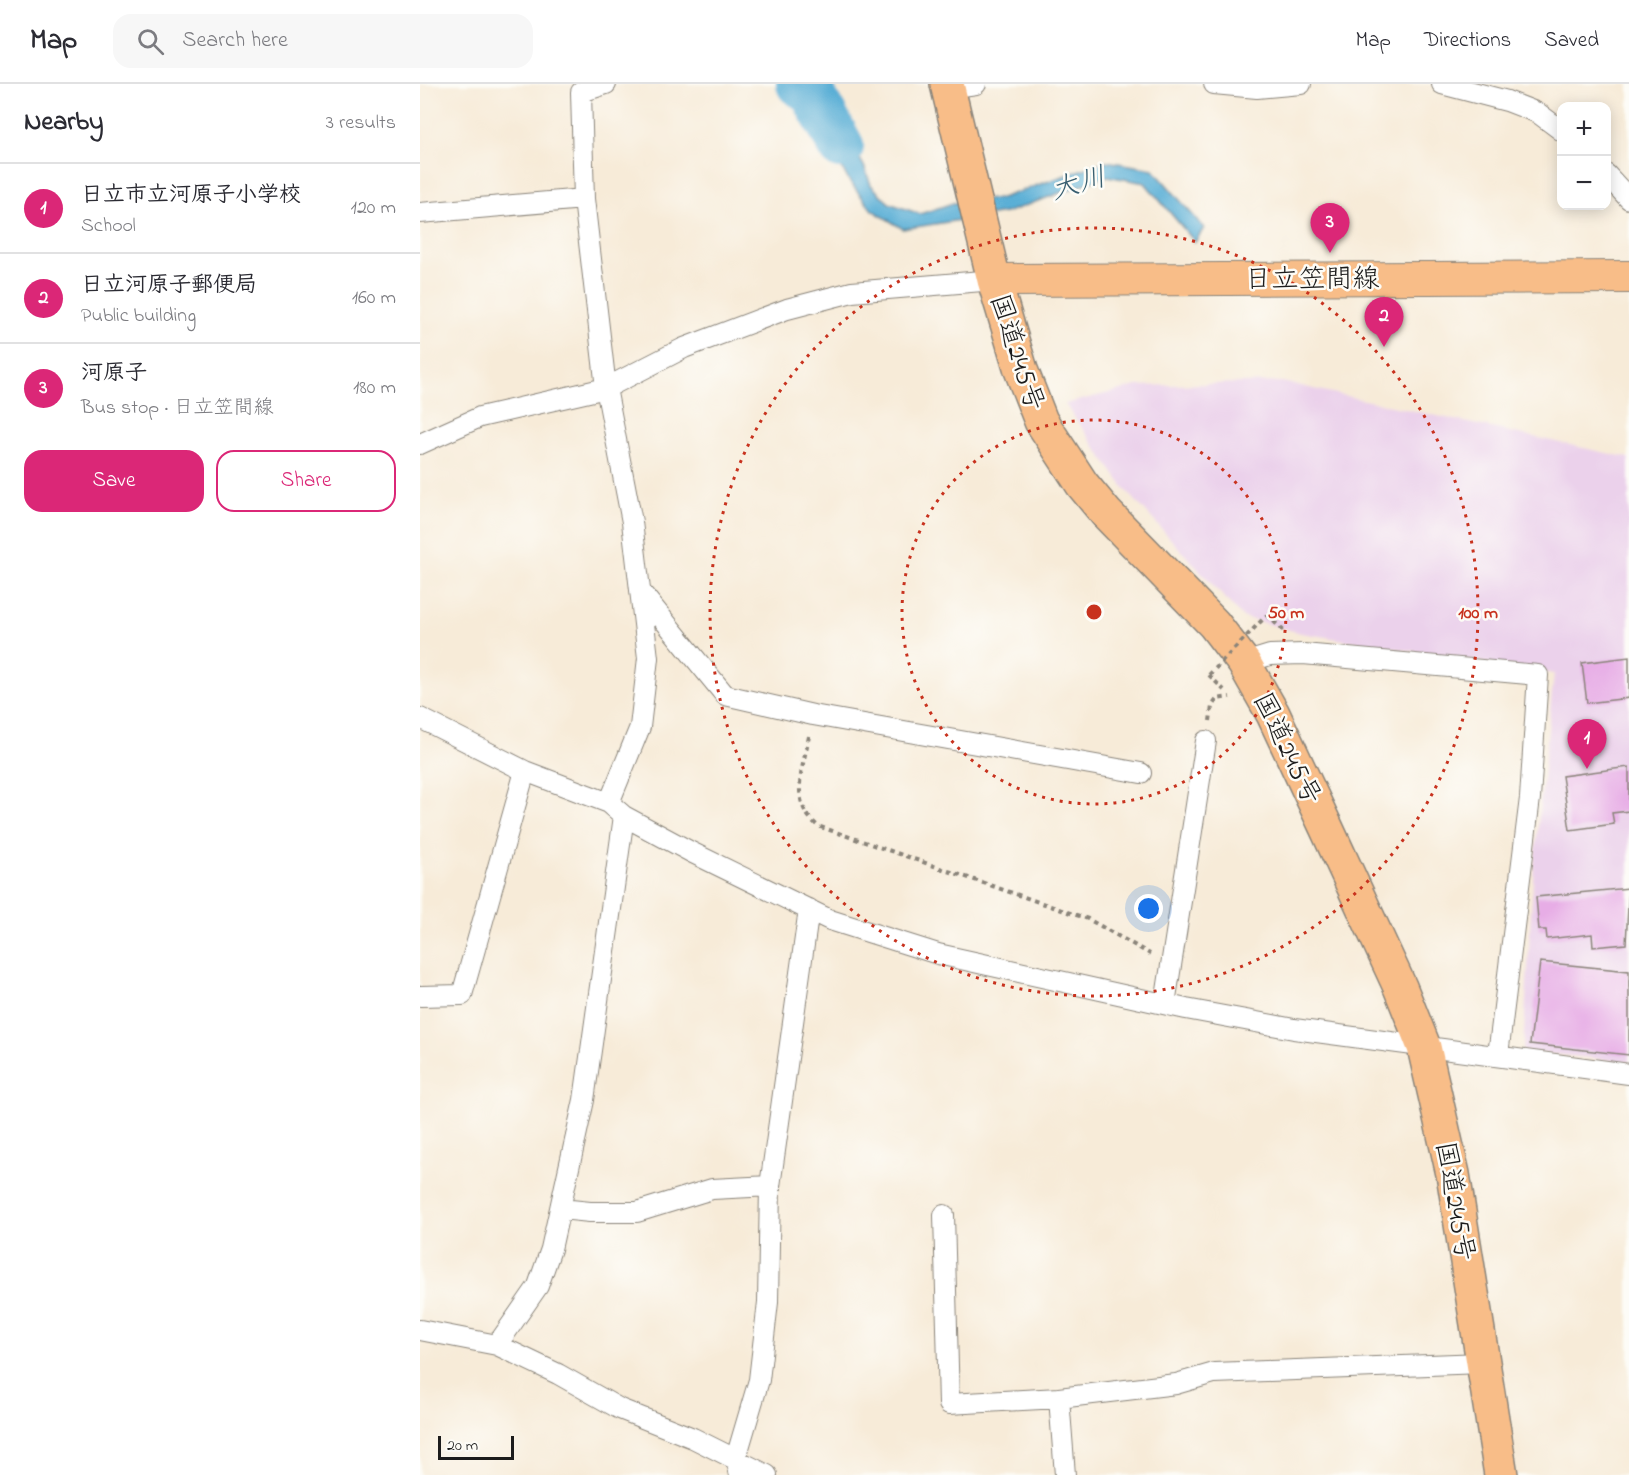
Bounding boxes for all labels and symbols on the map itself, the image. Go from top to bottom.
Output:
water label: 大川 [1046,158,1112,213]
pin: 3 [1310,204,1350,253]
street label: 日立笠間線 [1245,261,1380,300]
street label: 国道245号 [978,289,1053,416]
pin: 2 [1364,298,1404,347]
text: 50 m [1268,601,1304,627]
text: 100 m [1458,601,1498,627]
centre of rings [1084,602,1104,622]
street label: 国道245号 [1242,686,1330,812]
pin: 1 [1568,720,1606,769]
your location [1134,894,1163,923]
street label: 国道245号 [1424,1138,1483,1264]
scale bar [438,1433,514,1460]

